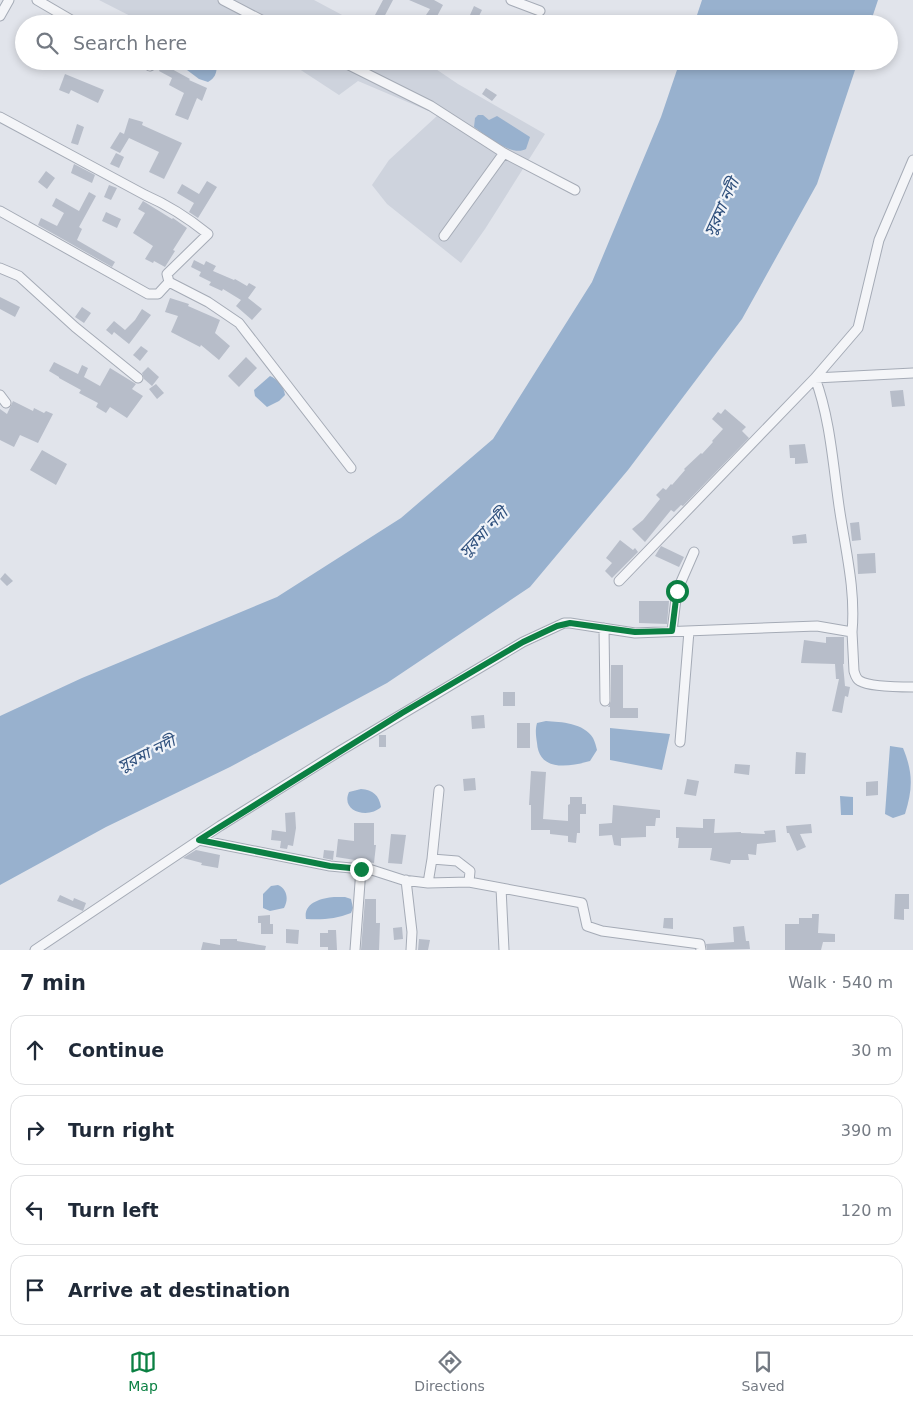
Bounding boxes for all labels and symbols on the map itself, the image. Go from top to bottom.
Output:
water label: সুরমা নদী [700,173,744,239]
water label: সুরমা নদী [455,502,513,561]
route start [666,580,689,603]
water label: সুরমা নদী [114,730,180,775]
route end [350,858,373,881]

